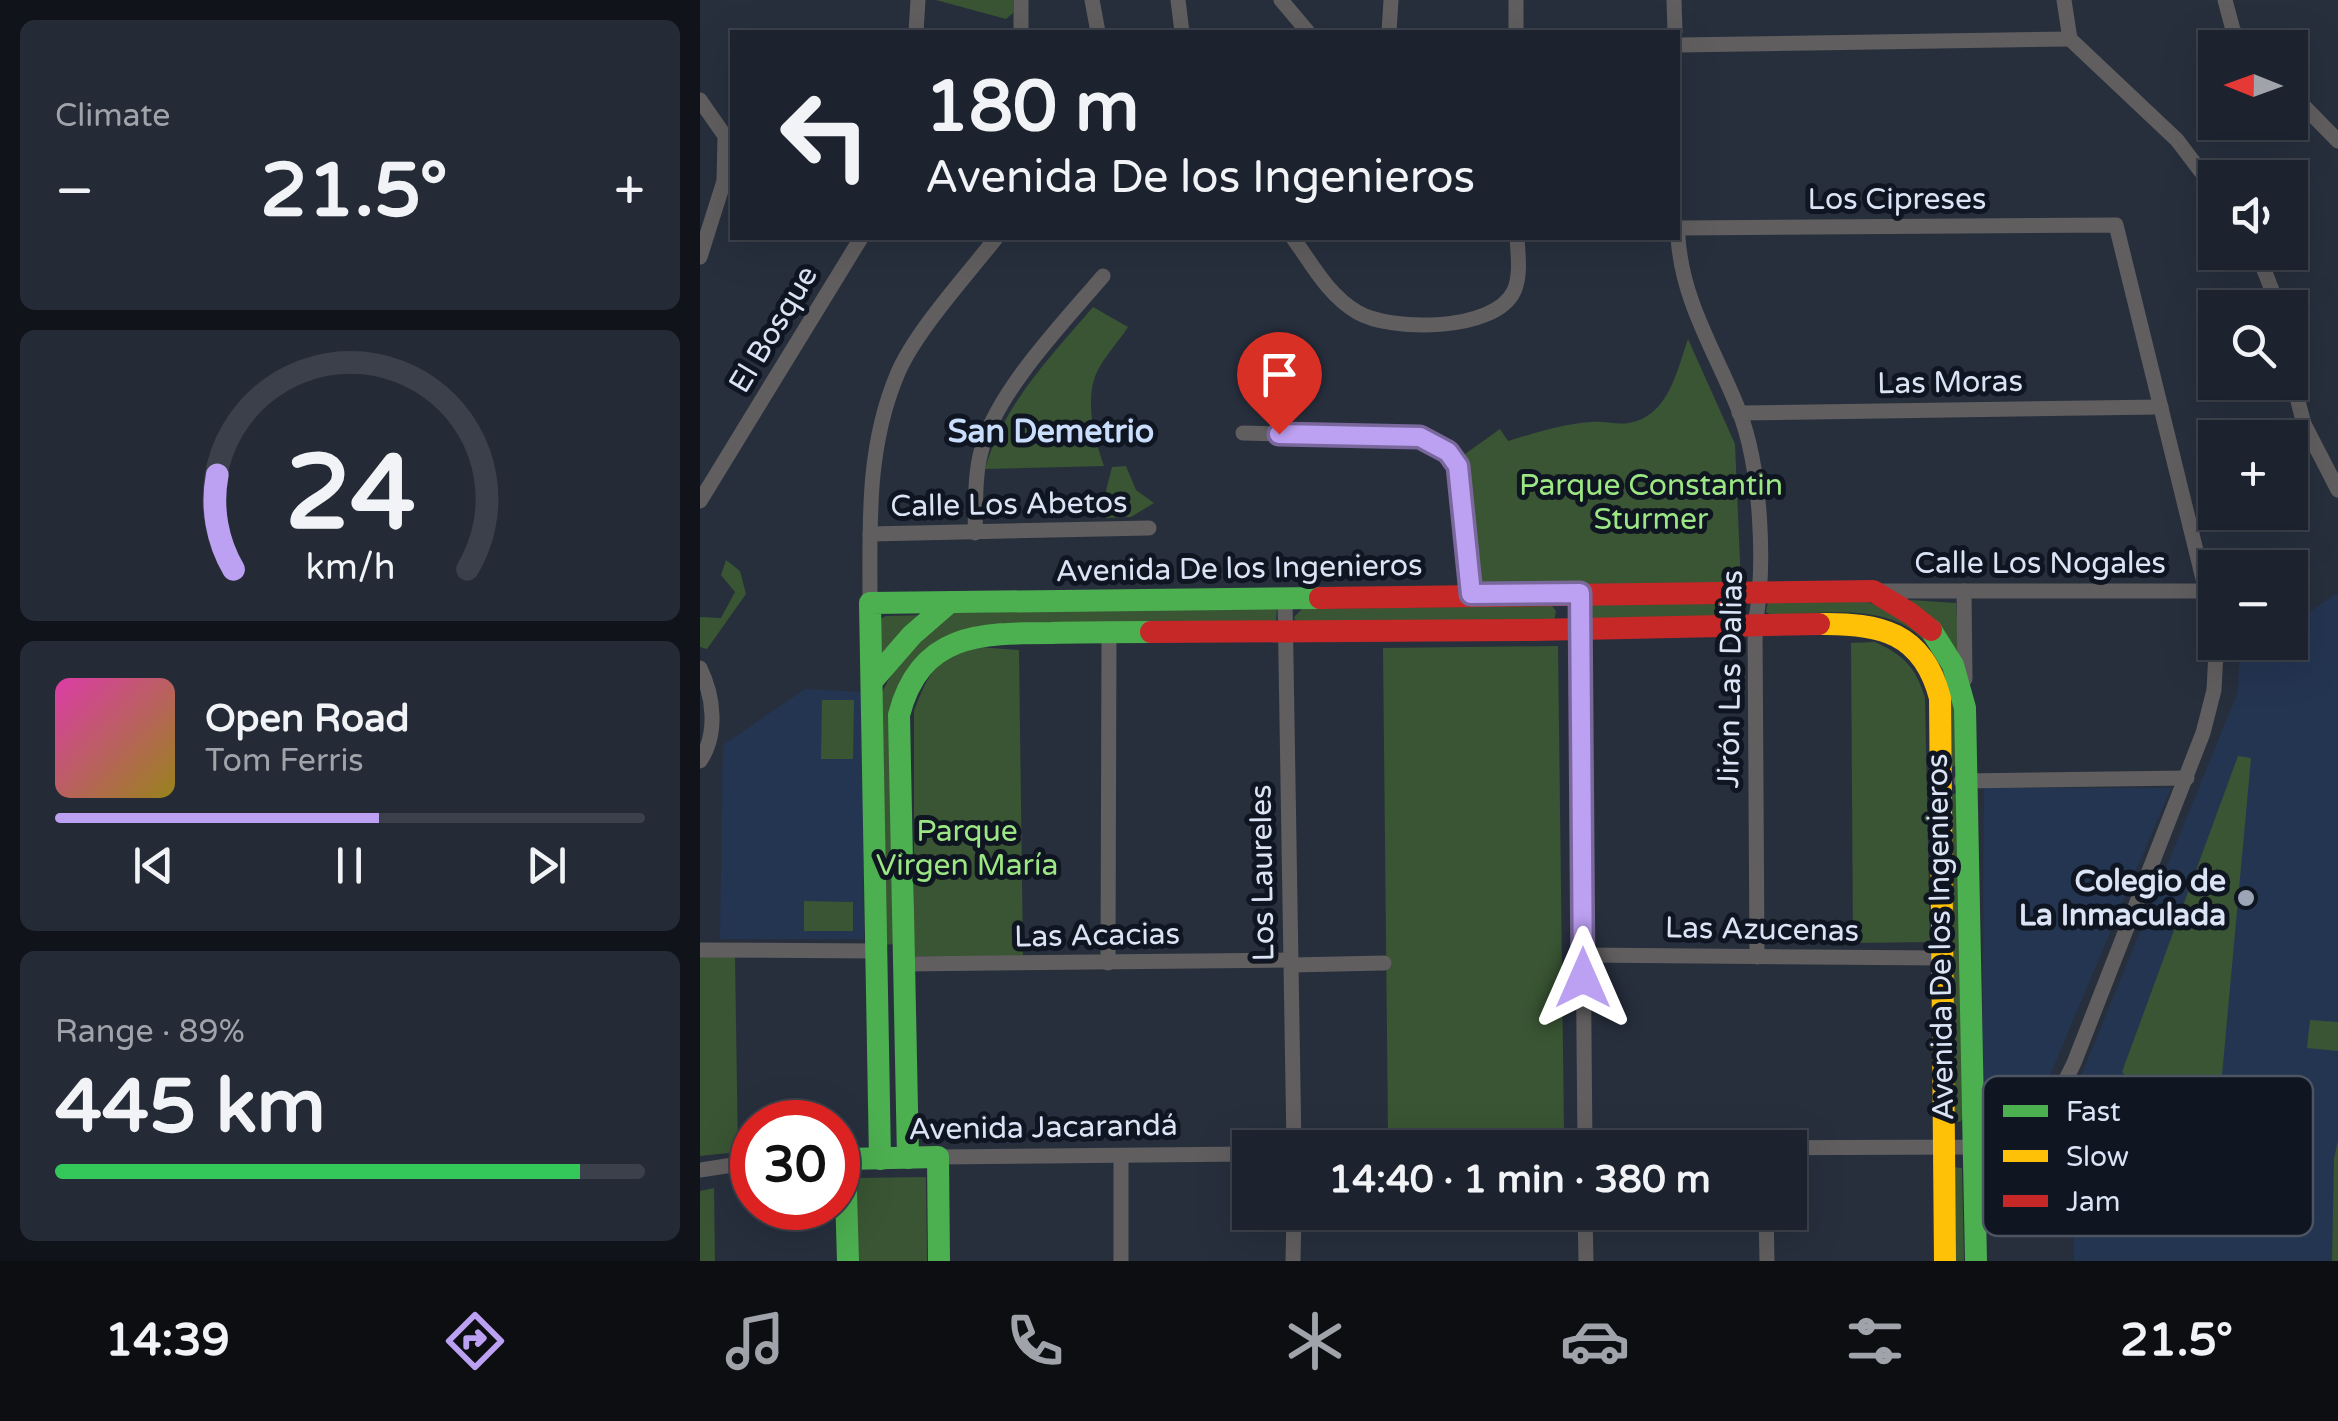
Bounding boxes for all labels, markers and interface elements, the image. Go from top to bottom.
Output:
north arrow [2198,30,2308,140]
map controls [2198,30,2308,660]
text: 180 m [925,66,1139,150]
icon: left [760,70,890,200]
text: Climate [55,97,170,135]
text: 21.5° [260,146,448,236]
text: Avenida De los Ingenieros [925,151,1475,205]
text: − [55,159,94,225]
text: + [614,159,645,225]
button: sound [2198,160,2308,270]
street label: Los Cipreses [1808,181,1986,218]
street label: El Bosque [721,259,826,400]
button: search [2198,290,2308,400]
pin [1237,332,1322,435]
icon: arrive [1252,347,1307,402]
street label: Las Moras [1877,363,2023,402]
district label: San Demetrio [948,413,1154,451]
button: + [2198,420,2308,530]
text: 24 [285,432,415,557]
park label: Parque Constantin Sturmer [1519,467,1783,538]
street label: Calle Los Abetos [890,484,1128,525]
street label: Calle Los Nogales [1914,545,2166,582]
text: km/h [305,546,395,589]
street label: Avenida De los Ingenieros [1055,547,1423,590]
button: − [2198,550,2308,660]
street label: Jirón Las Dalias [1710,569,1751,789]
text: Open Road [205,696,410,742]
text: Tom Ferris [205,742,364,780]
street label: Avenida De los Ingenieros [1919,753,1962,1121]
street label: Los Laureles [1242,784,1283,962]
park label: Parque Virgen María [876,813,1058,884]
icon: previous [126,838,181,893]
icon: pause [322,838,377,893]
icon: next [519,838,574,893]
place label: Colegio de La Inmaculada [2019,863,2226,934]
marker: Colegio de La Inmaculada [2235,887,2257,909]
street label: Las Azucenas [1665,909,1859,950]
street label: Las Acacias [1014,916,1180,955]
position arrow [1531,926,1635,1030]
text: Range · 89% [55,1013,245,1051]
text: 445 km [55,1062,326,1152]
legend [1983,1076,2313,1236]
text: Fast [2066,1095,2121,1129]
speed limit sign: 30 [730,1100,860,1230]
street label: Avenida Jacarandá [908,1107,1178,1148]
text: Slow [2066,1140,2129,1174]
text: 14:40 · 1 min · 380 m [1328,1157,1711,1203]
text: Jam [2066,1185,2121,1219]
icon: directions [440,1306,510,1376]
icon: music [720,1306,790,1376]
icon: phone [1000,1306,1070,1376]
icon: climate [1280,1306,1350,1376]
icon: car [1560,1306,1630,1376]
icon: filters [1840,1306,1910,1376]
text: 14:39 [105,1314,230,1368]
text: 21.5° [2120,1314,2233,1368]

